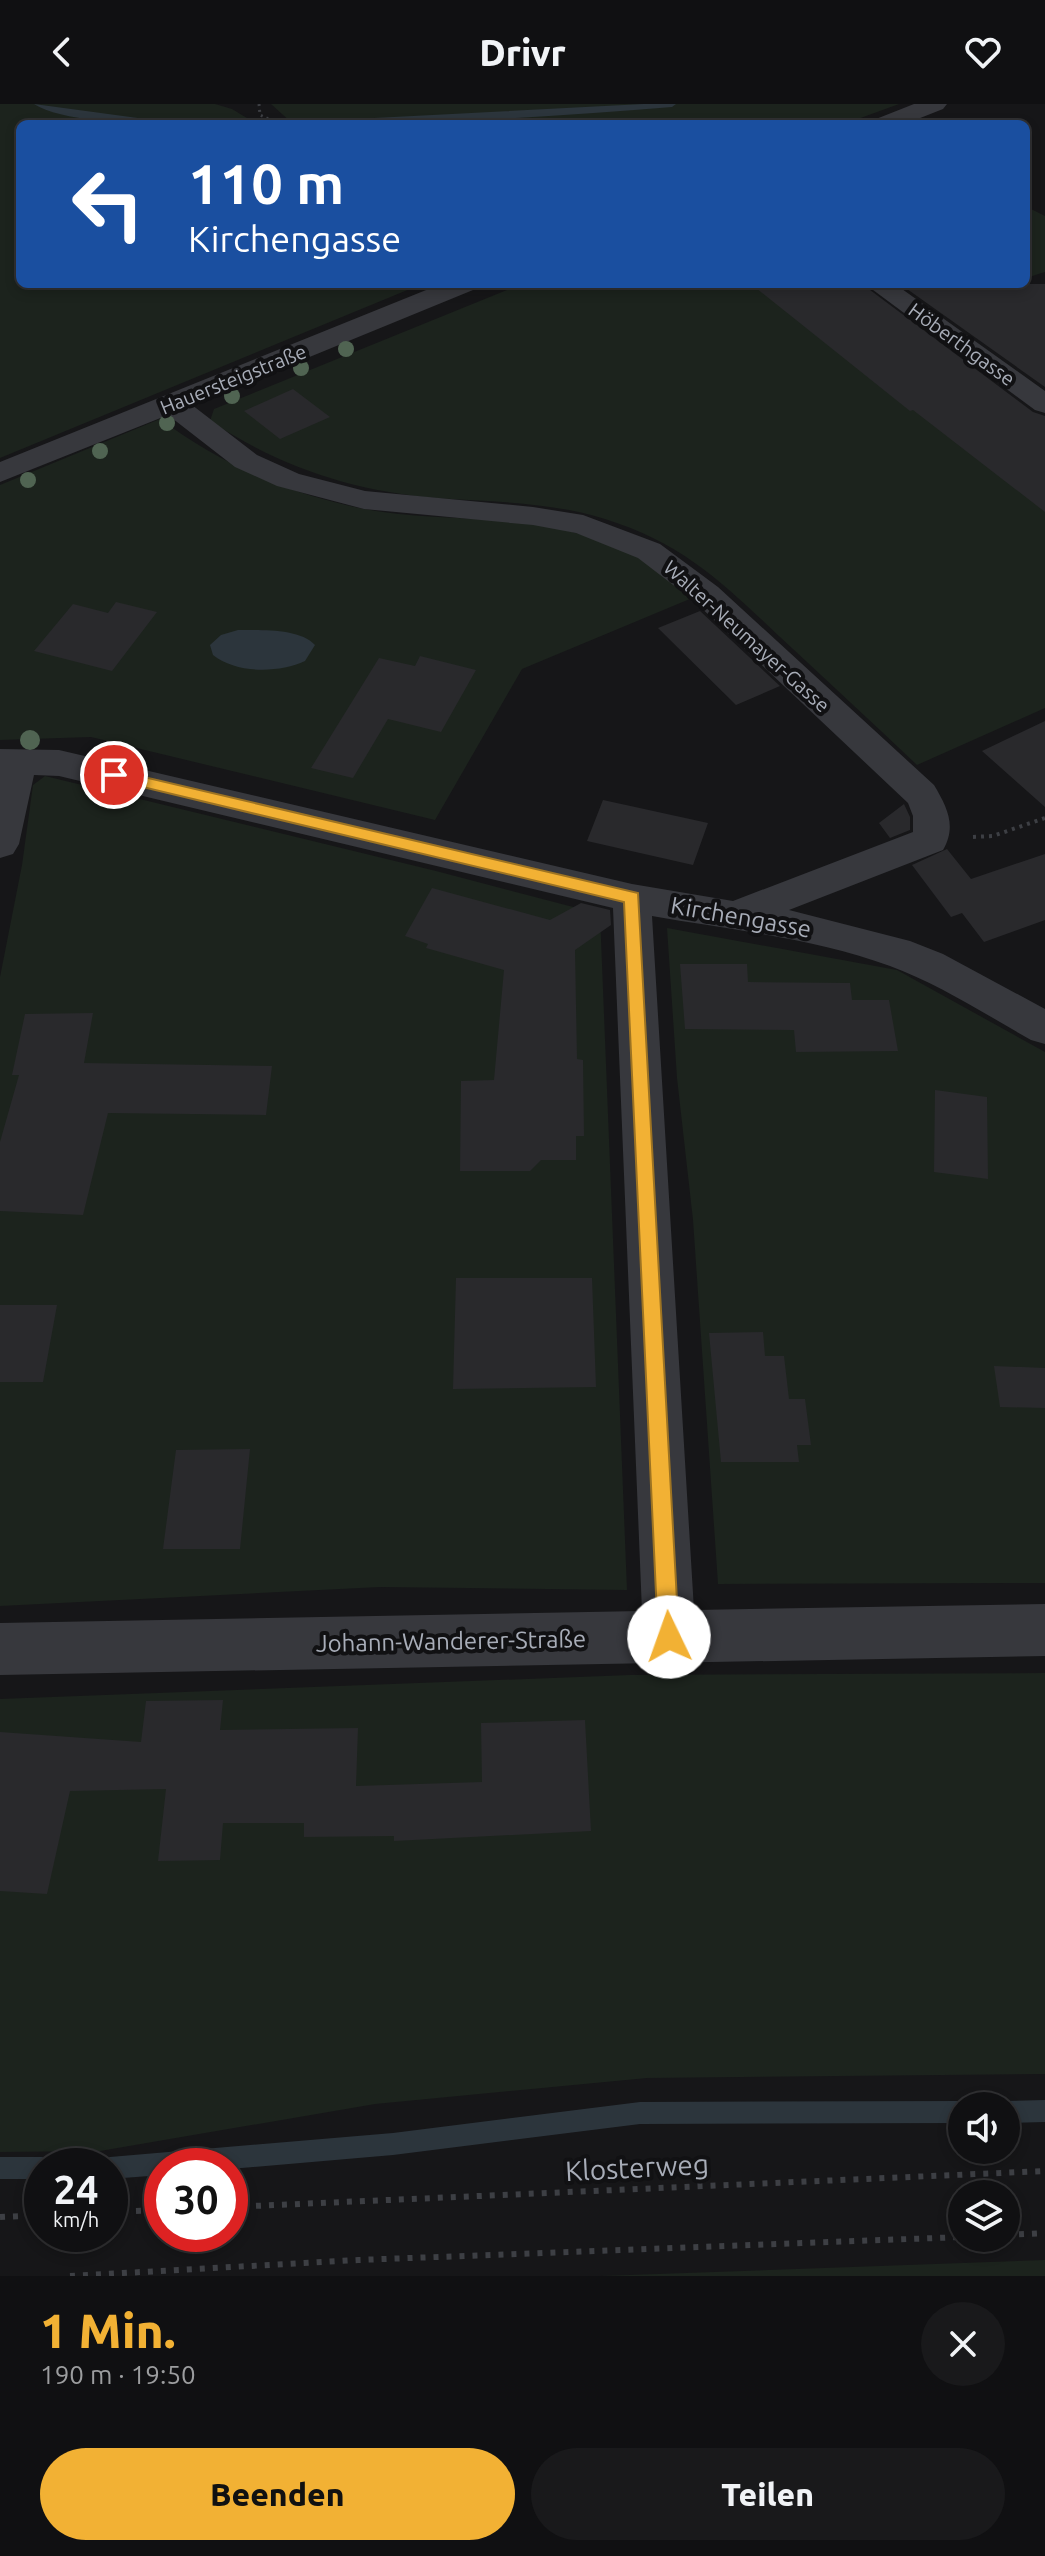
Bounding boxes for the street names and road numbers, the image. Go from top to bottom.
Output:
street label: Höberthgasse [905,298,1019,390]
street label: Hauersteigstraße [157,339,309,419]
street label: Walter-Neumayer-Gasse [659,555,835,717]
street label: Kirchengasse [669,891,813,943]
street label: Johann-Wanderer-Straße [316,1625,586,1657]
street label: Klosterweg [564,2148,710,2186]

